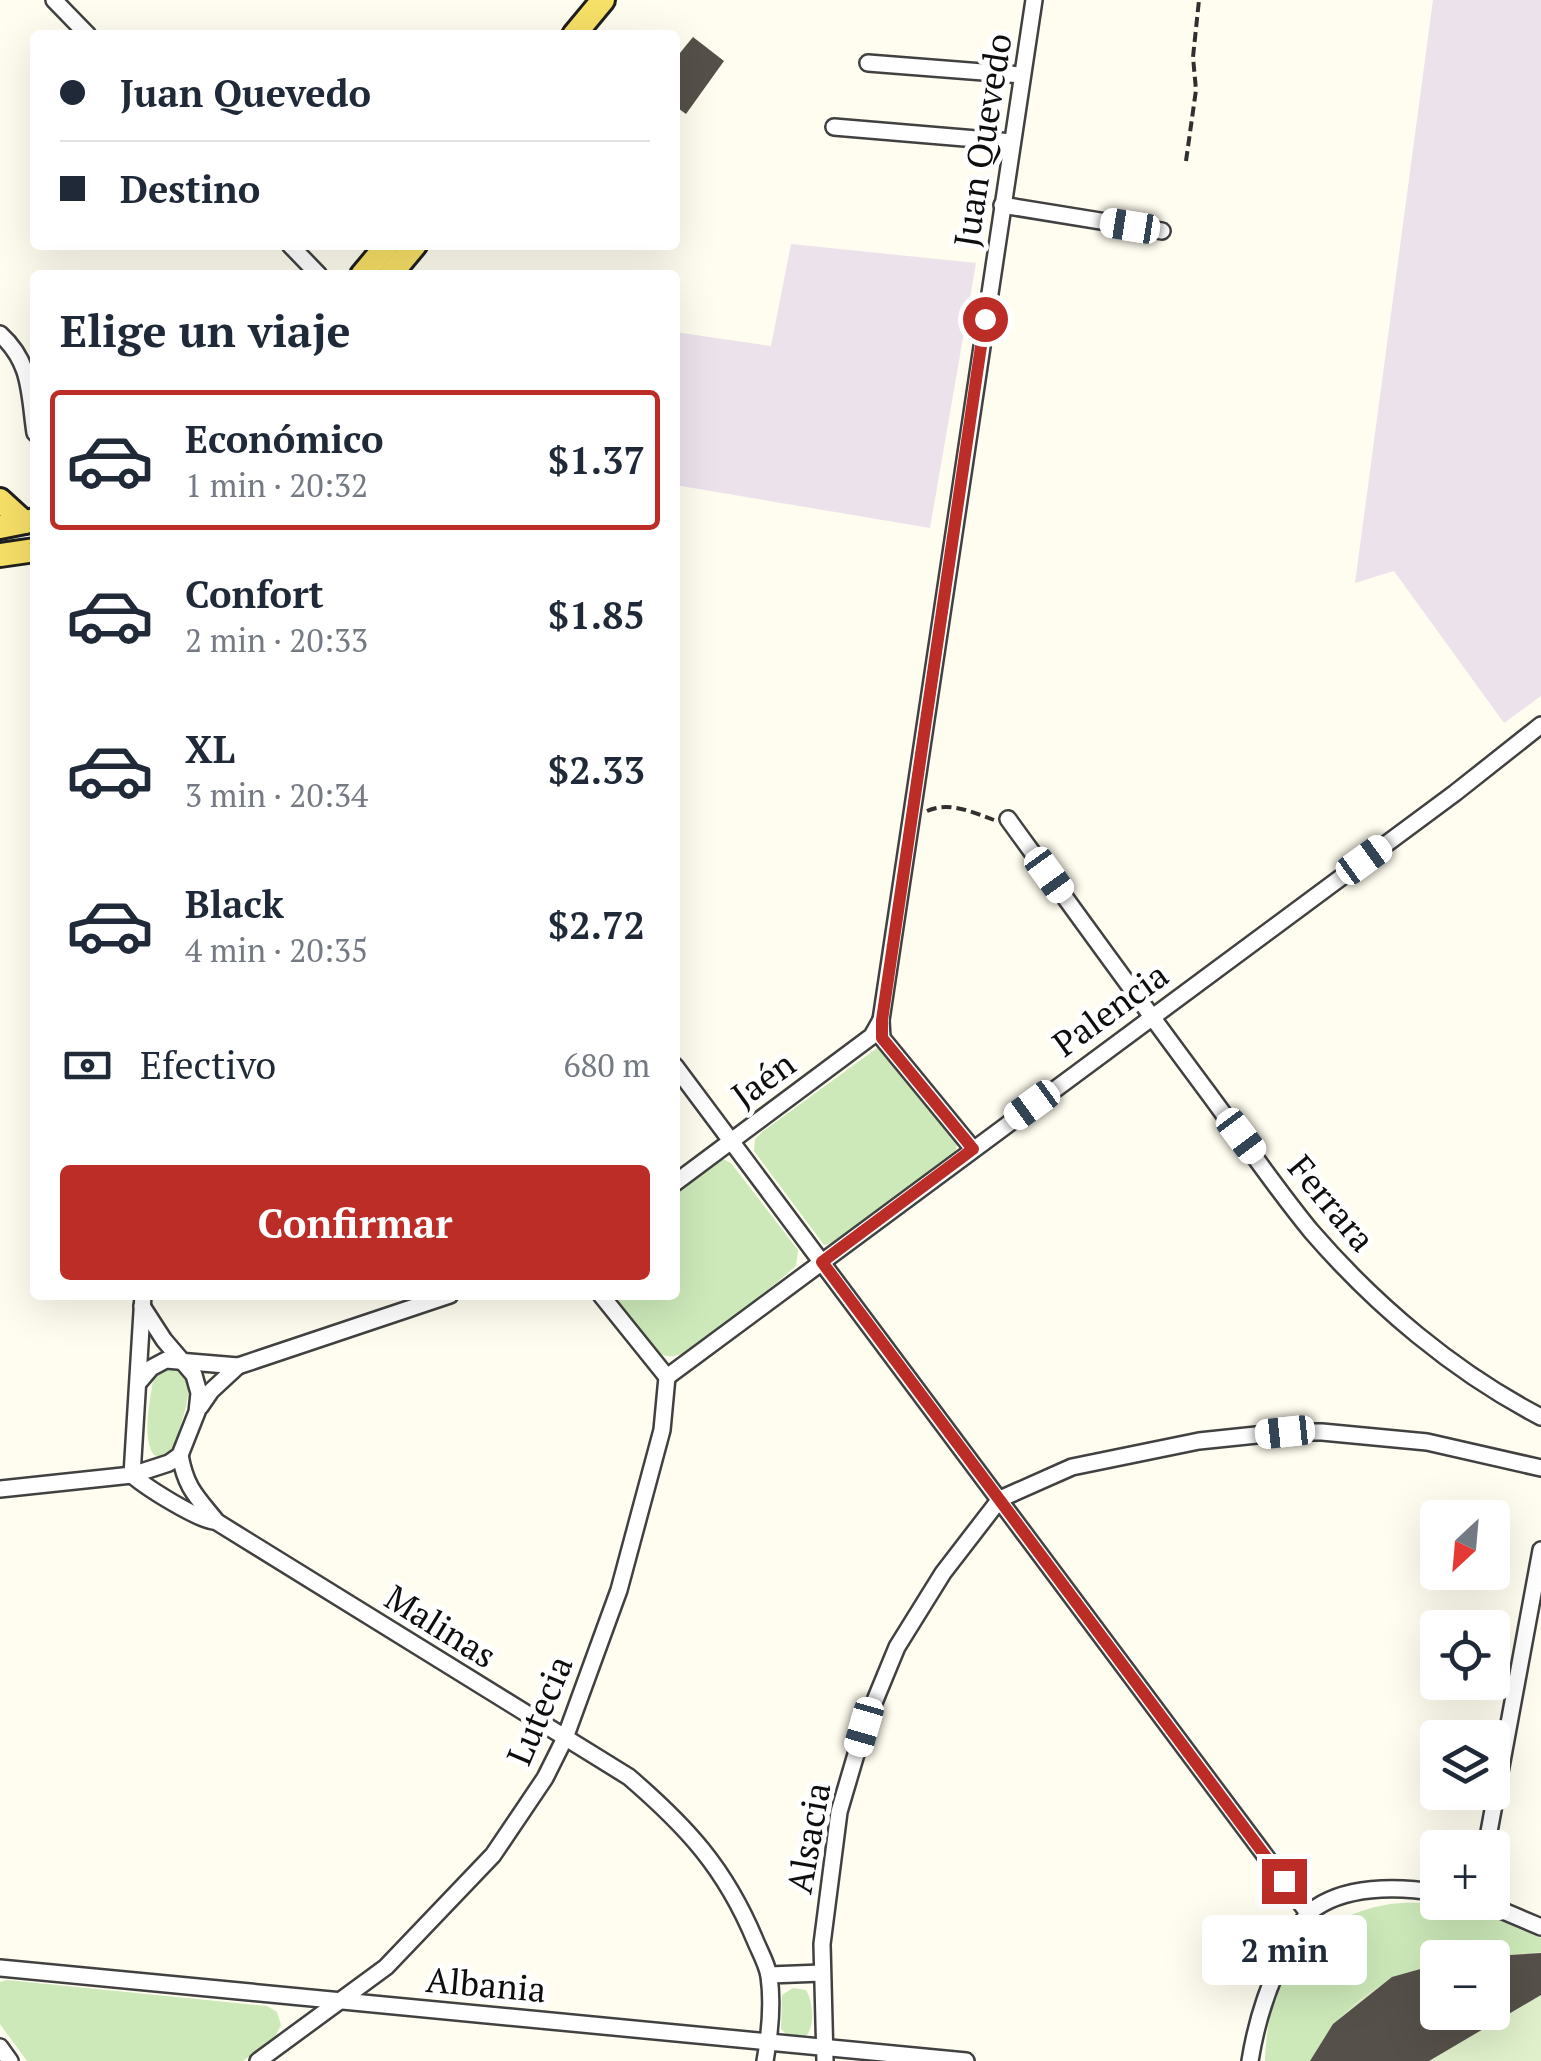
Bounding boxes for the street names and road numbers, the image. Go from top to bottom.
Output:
street label: Juan Quevedo [942,30,1022,250]
street label: Palencia [1043,952,1177,1066]
street label: Jaén [722,1040,804,1118]
street label: Ferrara [1278,1145,1386,1261]
street label: Malinas [377,1574,505,1678]
street label: Lutecia [495,1648,583,1772]
street label: Alsacia [776,1779,840,1897]
street label: Albania [424,1956,548,2012]

